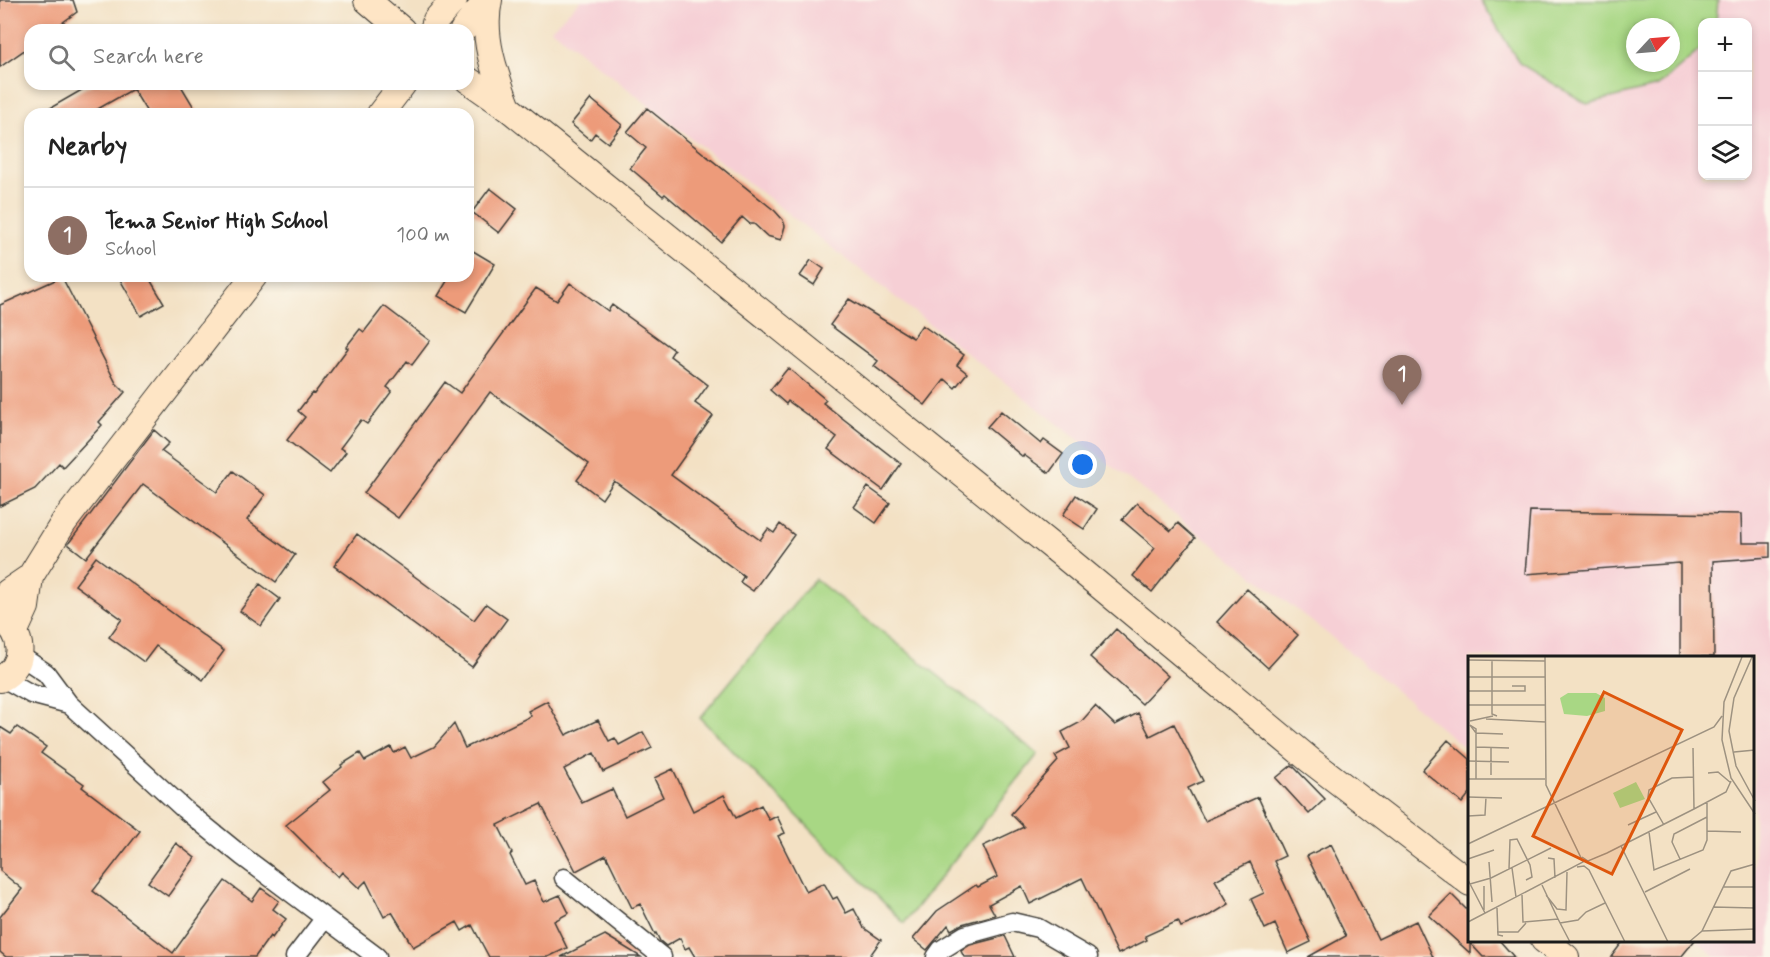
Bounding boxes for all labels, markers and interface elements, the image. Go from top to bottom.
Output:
north arrow [1626,18,1680,72]
map controls [1698,18,1752,180]
button: + [1698,18,1752,72]
search box [24,24,474,90]
icon: search [45,41,78,74]
text: Search here [93,43,204,71]
button: − [1698,72,1752,126]
button: layers [1698,126,1752,180]
text: Nearby [48,130,127,164]
text: Tema Senior High School [105,208,329,236]
text: 1 [63,222,72,249]
text: 100 m [396,222,450,249]
text: School [105,236,157,263]
pin: 1 [1382,356,1422,405]
your location [1068,450,1097,479]
inset map [1468,656,1755,942]

